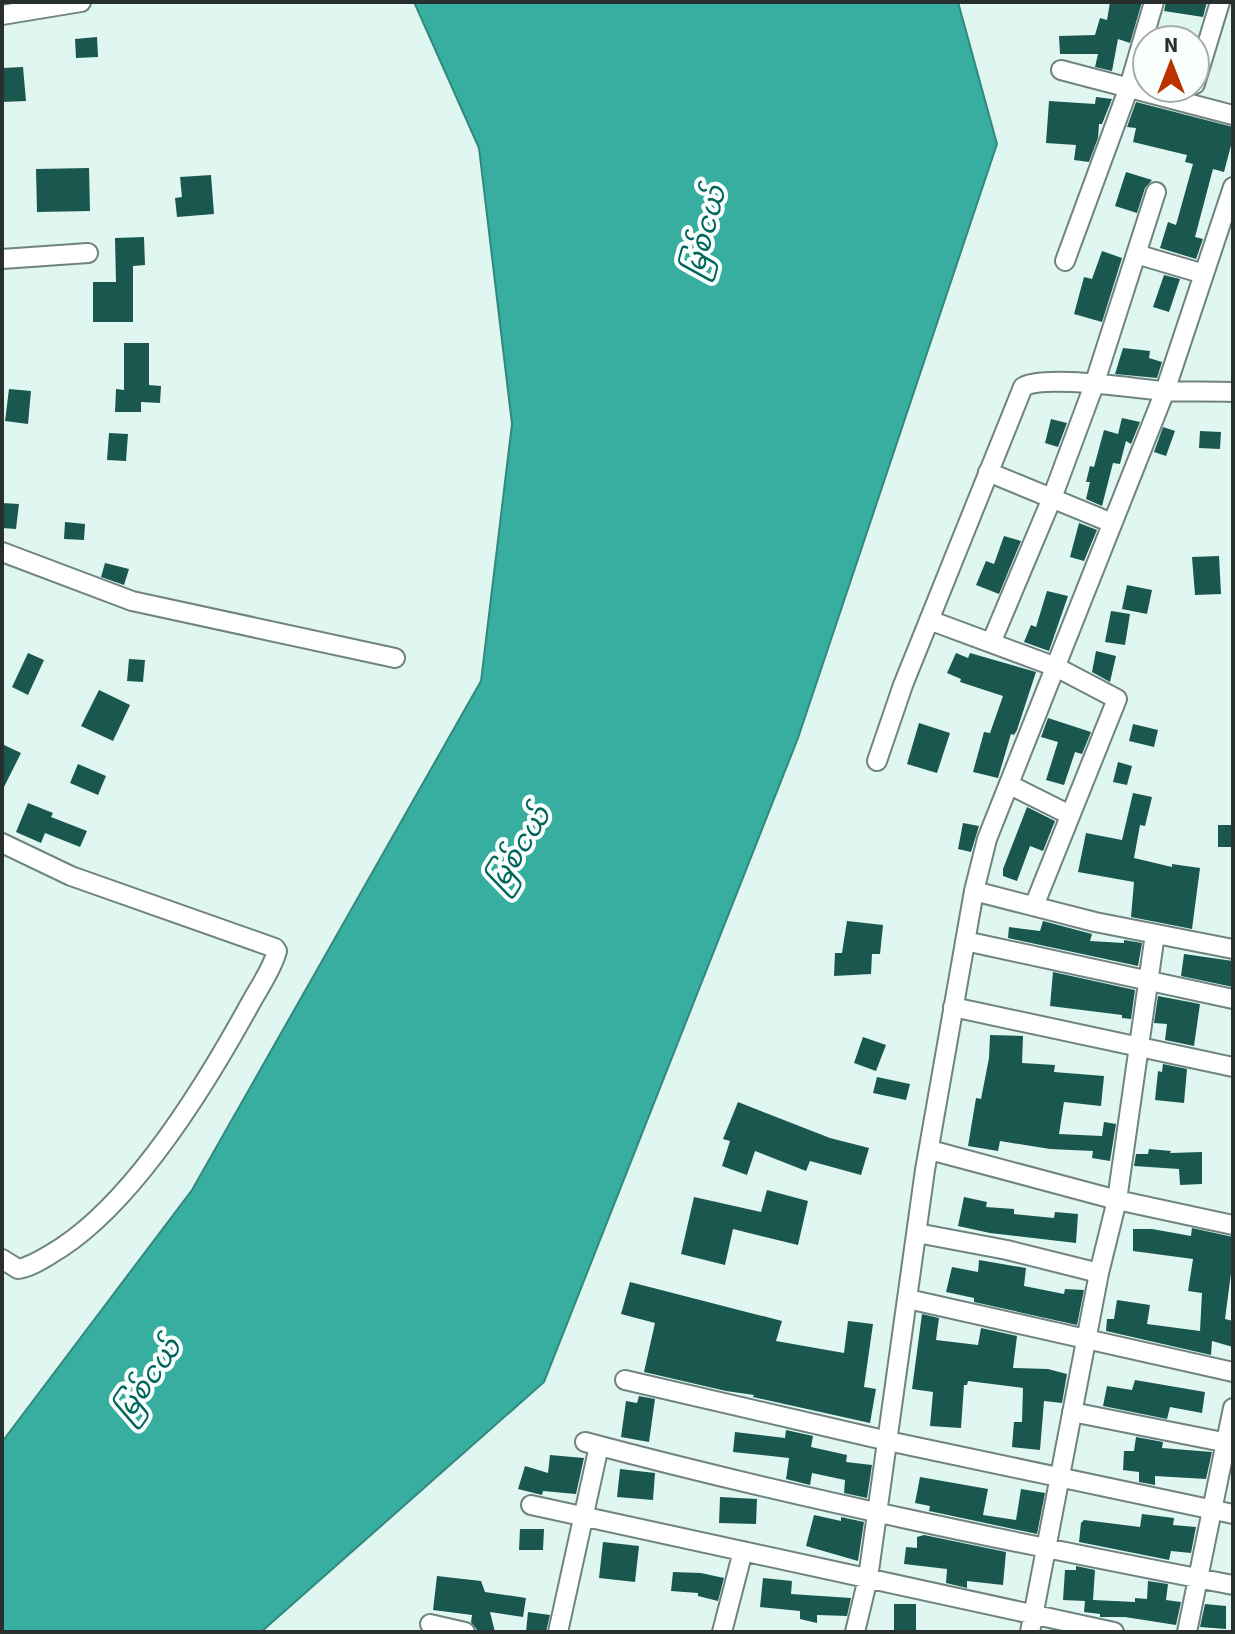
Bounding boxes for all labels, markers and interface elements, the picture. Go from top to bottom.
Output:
north arrow [1131,24,1211,104]
text: N [1164,29,1178,61]
water label: မြစ်ငယ် [674,179,740,283]
water label: မြစ်ငယ် [477,796,565,901]
water label: မြစ်ငယ် [105,1328,195,1432]

